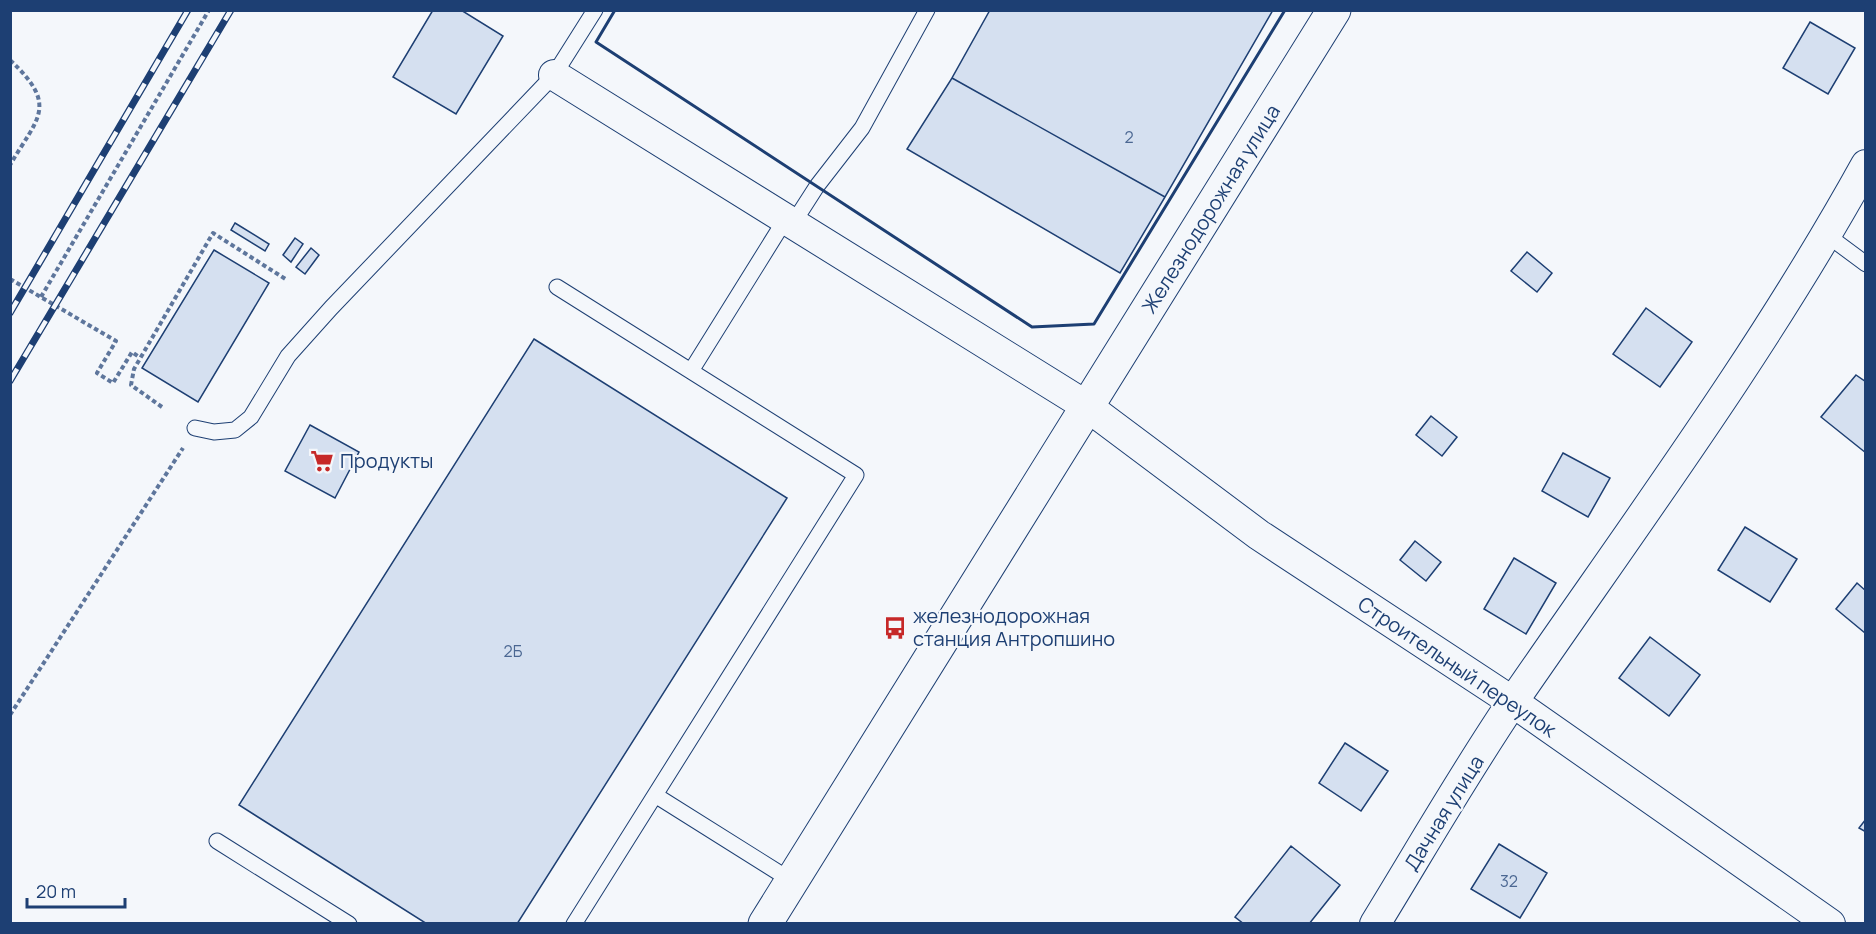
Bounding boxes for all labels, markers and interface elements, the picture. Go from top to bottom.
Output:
street label: Железнодорожная улица [1135,99,1286,318]
house number: 2 [1124,126,1134,148]
place label: Продукты [340,447,433,474]
supermarket icon: Продукты [309,448,335,474]
street label: Строительный переулок [1353,590,1563,744]
place label: железнодорожная станция Антропшино [913,602,1115,652]
bus stop icon: железнодорожная станция Антропшино [882,615,908,641]
house number: 2Б [504,640,523,662]
street label: Дачная улица [1397,750,1490,876]
house number: 32 [1500,870,1518,892]
scale bar [27,871,124,909]
text: 20 m [36,879,76,903]

